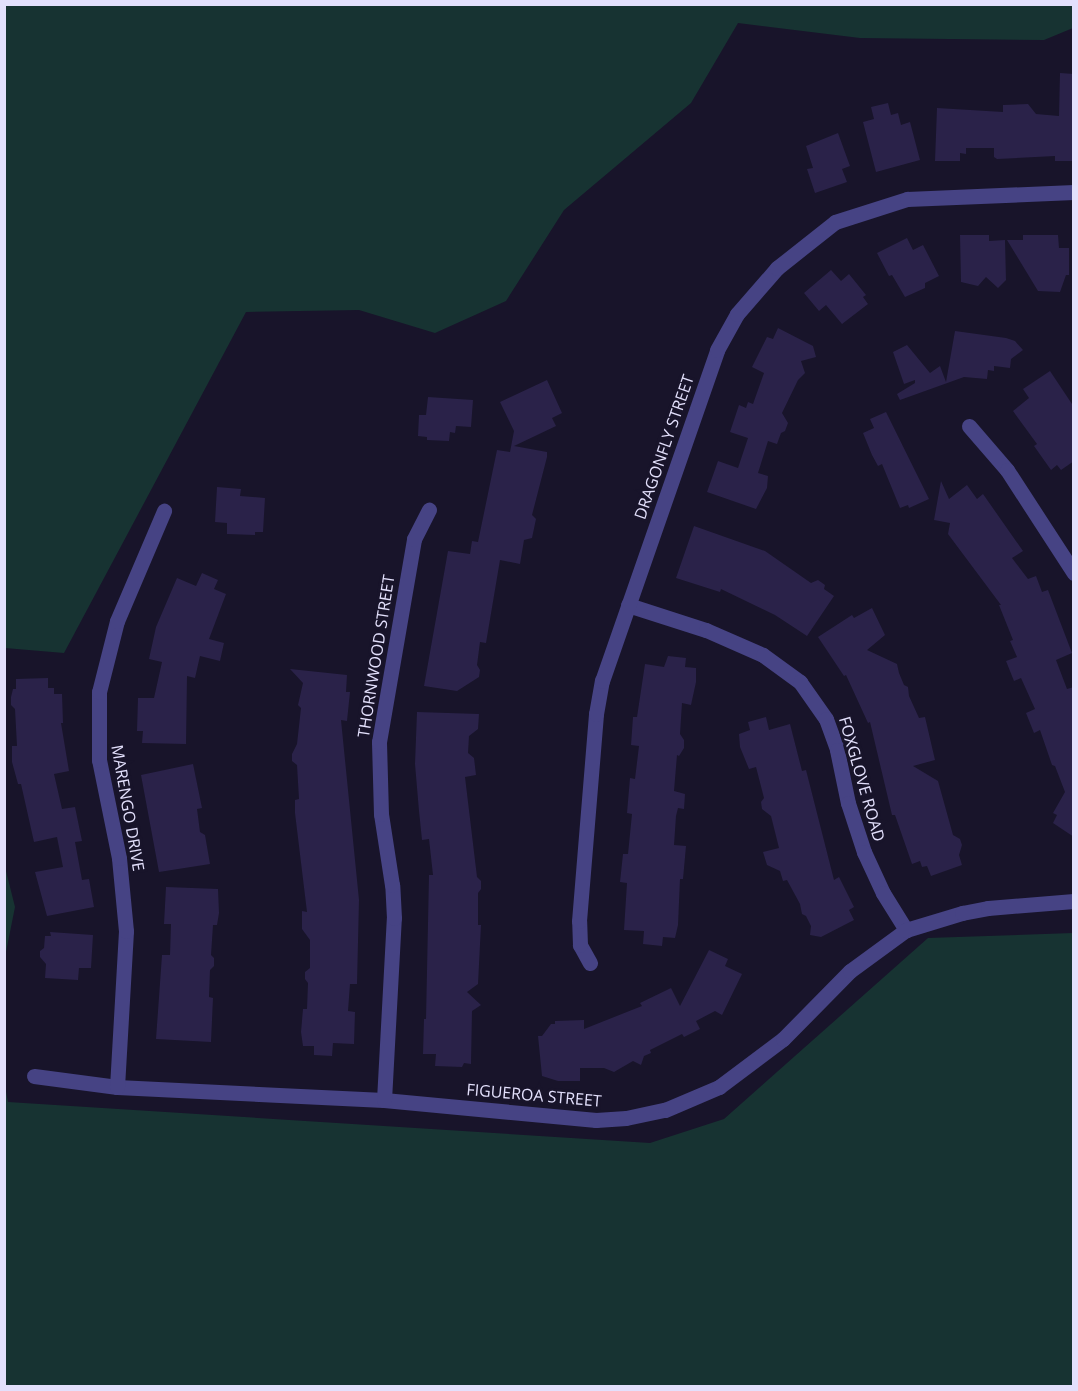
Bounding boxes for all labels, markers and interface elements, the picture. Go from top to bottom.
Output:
street label: DRAGONFLY STREET [630,372,698,522]
street label: THORNWOOD STREET [354,573,398,739]
street label: FOXGLOVE ROAD [835,714,889,844]
street label: MARENGO DRIVE [107,743,149,873]
street label: FIGUEROA STREET [466,1080,602,1110]

